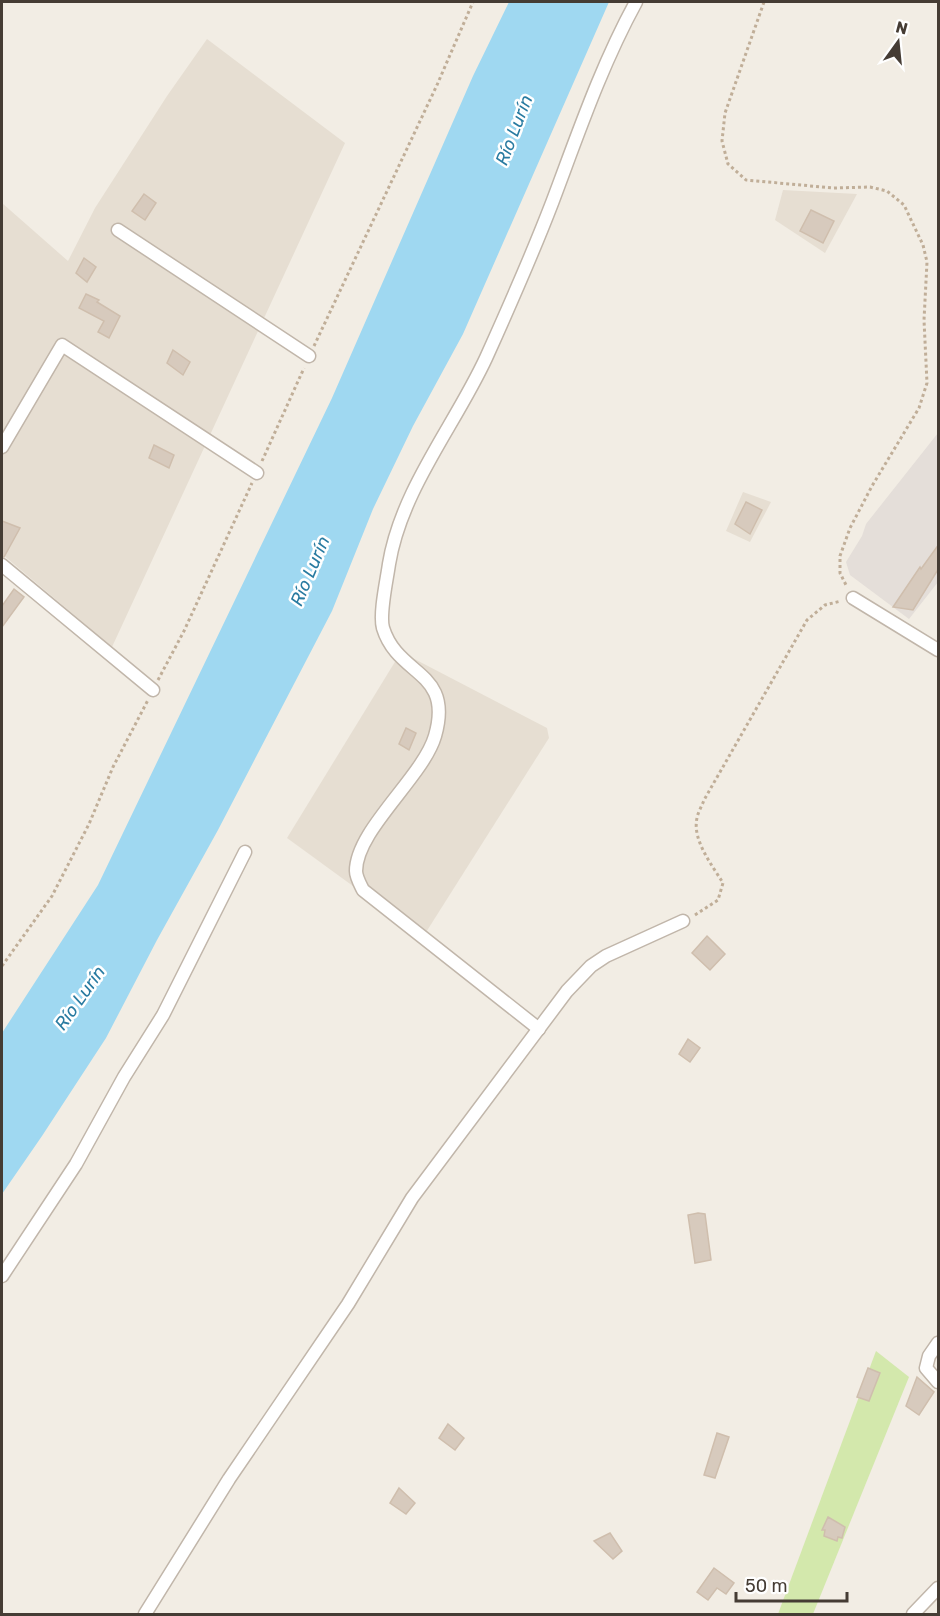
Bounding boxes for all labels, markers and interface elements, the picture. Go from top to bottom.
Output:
north arrow [868,12,928,72]
text: N [894,17,910,39]
water label: Río Lurín [491,92,537,168]
water label: Río Lurín [285,533,335,609]
water label: Río Lurín [50,962,110,1034]
scale bar [736,1565,847,1603]
text: 50 m [745,1575,788,1597]

